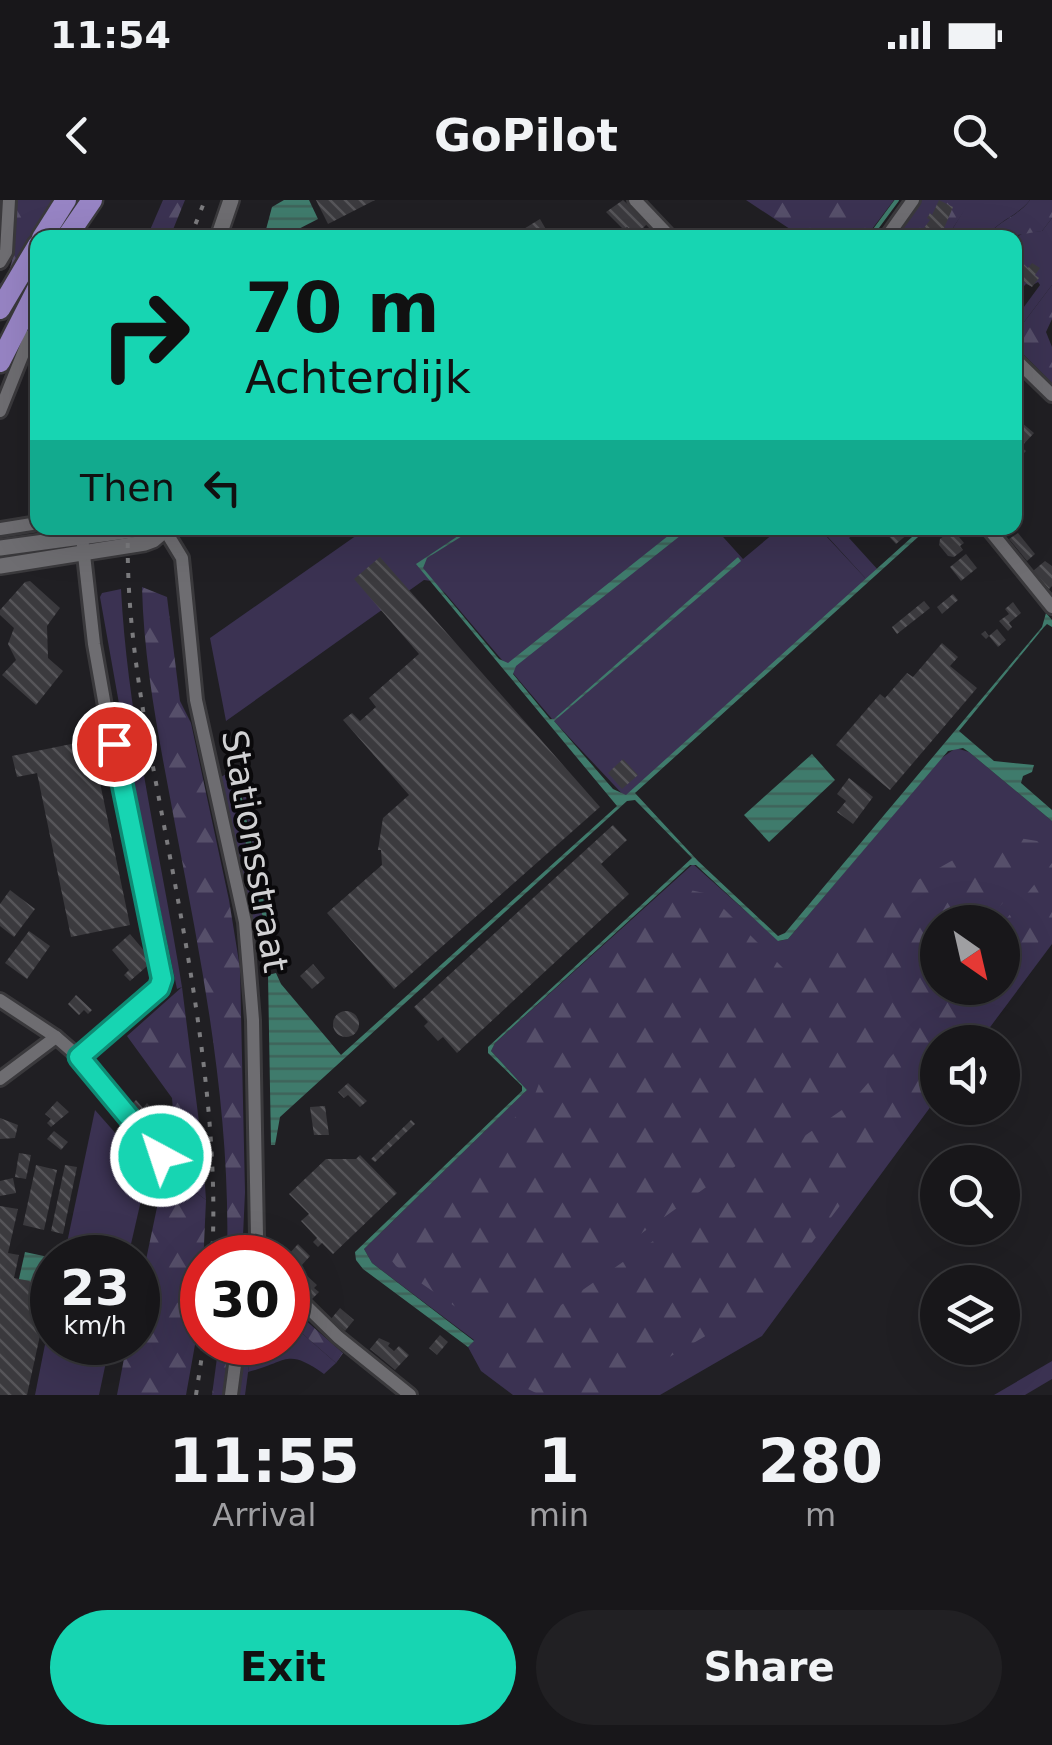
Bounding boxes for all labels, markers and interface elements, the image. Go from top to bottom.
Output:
text: 11:54 [50,13,171,57]
icon: back [50,108,105,163]
icon: search [947,108,1002,163]
text: GoPilot [434,109,618,162]
text: 70 m [245,267,440,349]
icon: right [80,270,210,400]
text: Achterdijk [245,351,471,404]
icon: left [195,460,250,515]
text: Then [80,466,175,510]
pin [72,702,157,787]
icon: arrive [87,717,142,772]
street label: Stationsstraat [214,727,296,975]
north arrow [920,905,1020,1005]
map controls [920,905,1020,1365]
button: sound [920,1025,1020,1125]
position arrow [109,1104,213,1208]
button: search [920,1145,1020,1245]
speed limit sign: 30 [180,1235,310,1365]
text: 23 [60,1259,130,1317]
button: layers [920,1265,1020,1365]
text: km/h [63,1311,127,1340]
text: 11:55 [169,1426,360,1496]
text: 1 [538,1426,580,1496]
text: 280 [758,1426,883,1496]
text: Arrival [212,1496,316,1534]
text: min [529,1496,589,1534]
text: m [805,1496,836,1534]
button: Exit [50,1610,516,1725]
button: Share [536,1610,1002,1725]

